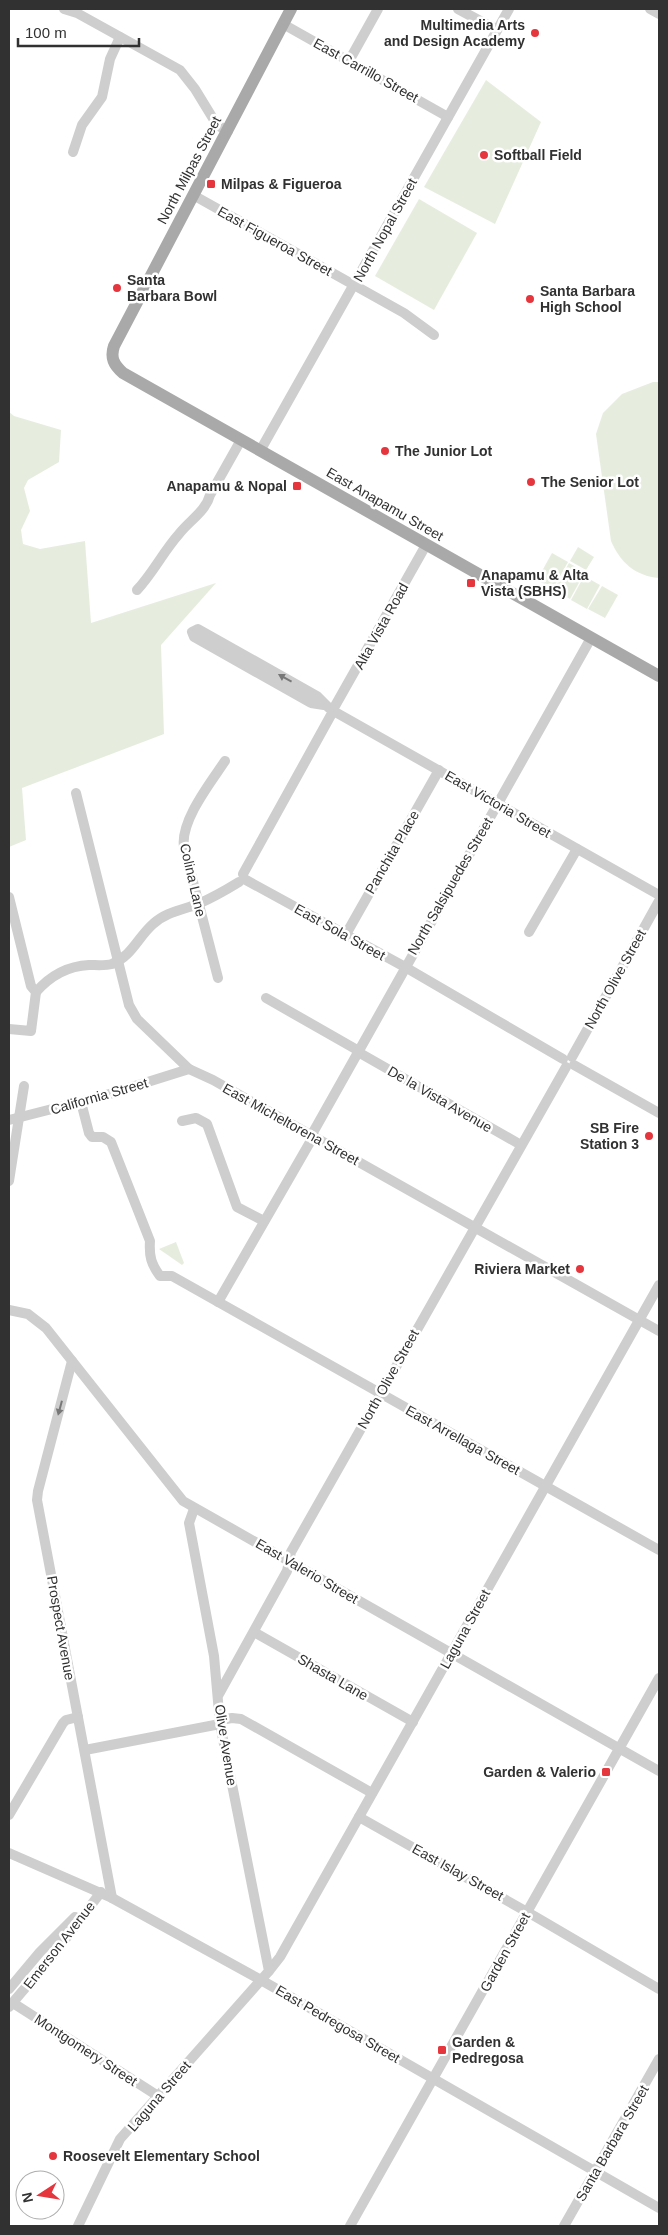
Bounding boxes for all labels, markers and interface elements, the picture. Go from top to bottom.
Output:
scale bar [18,15,139,47]
place label: Multimedia Arts and Design Academy [384,17,525,49]
text: 100 m [25,24,67,41]
marker: Multimedia Arts and Design Academy [529,27,541,39]
street label: East Carrillo Street [311,35,421,106]
street label: North Milpas Street [154,113,224,227]
place label: Softball Field [494,147,582,163]
marker: Softball Field [478,149,490,161]
street label: North Nopal Street [350,175,420,285]
place label: Milpas & Figueroa [221,176,342,192]
marker: Milpas & Figueroa [205,178,217,190]
street label: East Figueroa Street [215,203,335,279]
place label: Santa Barbara Bowl [127,272,217,304]
marker: Santa Barbara Bowl [111,282,123,294]
place label: Santa Barbara High School [540,283,635,315]
marker: Santa Barbara High School [524,293,536,305]
place label: The Junior Lot [395,443,493,459]
marker: The Junior Lot [379,445,391,457]
street label: East Anapamu Street [324,464,446,544]
place label: The Senior Lot [541,474,639,490]
marker: The Senior Lot [525,476,537,488]
place label: Anapamu & Nopal [166,478,287,494]
marker: Anapamu & Nopal [291,480,303,492]
place label: Anapamu & Alta Vista (SBHS) [481,567,589,599]
marker: Anapamu & Alta Vista (SBHS) [465,577,477,589]
street label: Alta Vista Road [351,580,411,672]
one-way arrow [277,674,292,682]
street label: East Victoria Street [442,767,554,841]
street label: Panchita Place [362,807,422,896]
street label: North Salsipuedes Street [404,815,496,957]
street label: Colina Lane [177,842,209,918]
street label: East Sola Street [292,900,388,964]
street label: North Olive Street [581,926,649,1032]
street label: De la Vista Avenue [385,1063,495,1135]
street label: California Street [49,1074,150,1118]
street label: East Micheltorena Street [220,1080,362,1168]
place label: SB Fire Station 3 [580,1120,639,1152]
marker: SB Fire Station 3 [643,1130,655,1142]
place label: Riviera Market [474,1261,570,1277]
marker: Riviera Market [574,1263,586,1275]
street label: North Olive Street [354,1326,422,1432]
one-way arrow [56,1401,64,1416]
street label: East Arrellaga Street [403,1402,523,1478]
street label: East Valerio Street [253,1535,361,1607]
street label: Prospect Avenue [44,1575,78,1682]
street label: Laguna Street [437,1587,493,1671]
street label: Shasta Lane [295,1650,371,1704]
street label: Olive Avenue [212,1703,240,1787]
place label: Garden & Valerio [483,1764,596,1780]
marker: Garden & Valerio [600,1766,612,1778]
street label: East Islay Street [410,1840,507,1904]
street label: Emerson Avenue [20,1898,98,1992]
street label: Garden Street [477,1910,533,1994]
street label: East Pedregosa Street [273,1982,403,2066]
street label: Montgomery Street [32,2011,140,2089]
place label: Garden & Pedregosa [452,2034,524,2066]
marker: Garden & Pedregosa [436,2044,448,2056]
street label: Laguna Street [124,2057,194,2134]
street label: Santa Barbara Street [572,2082,652,2204]
place label: Roosevelt Elementary School [63,2148,260,2164]
marker: Roosevelt Elementary School [47,2150,59,2162]
north arrow [15,2170,65,2220]
text: N [18,2191,36,2204]

